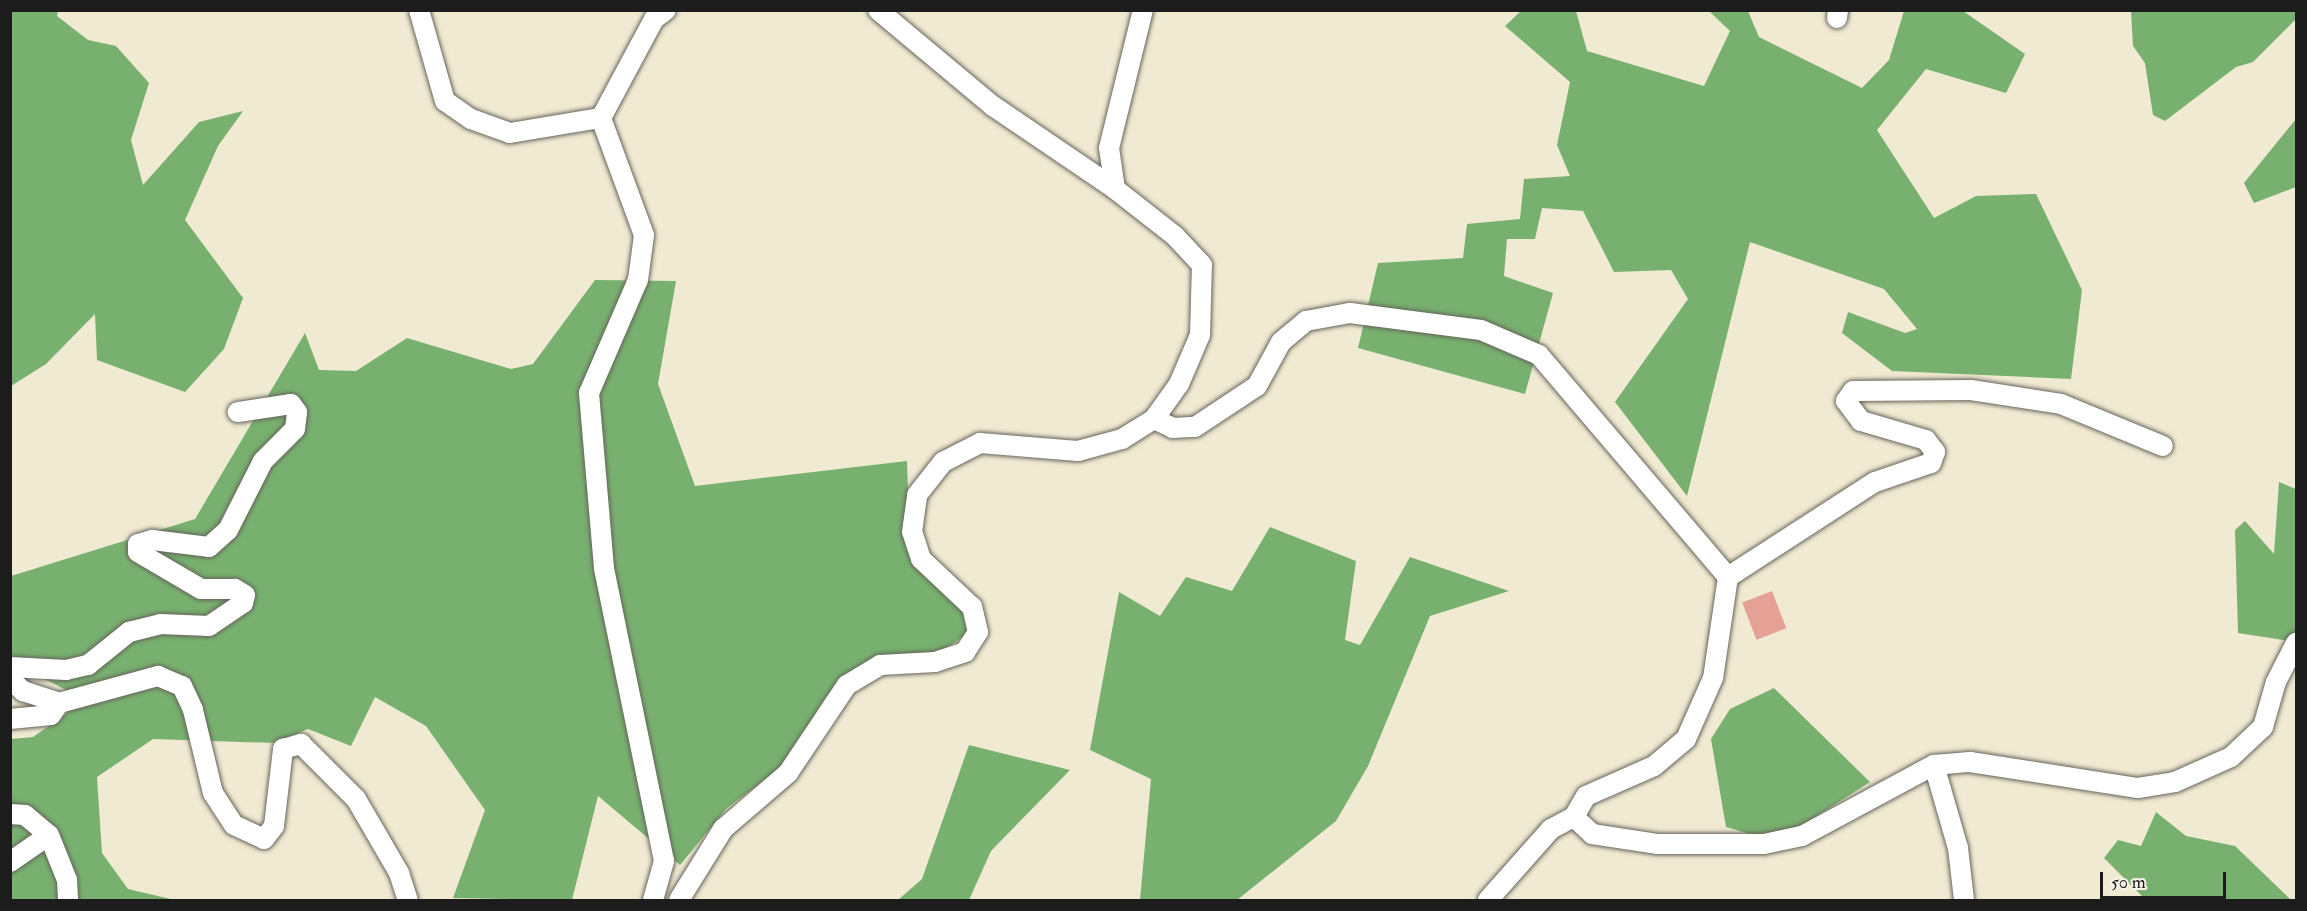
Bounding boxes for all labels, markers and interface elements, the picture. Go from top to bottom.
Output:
scale bar [2103,860,2229,898]
text: 50 m [2111,871,2146,894]

